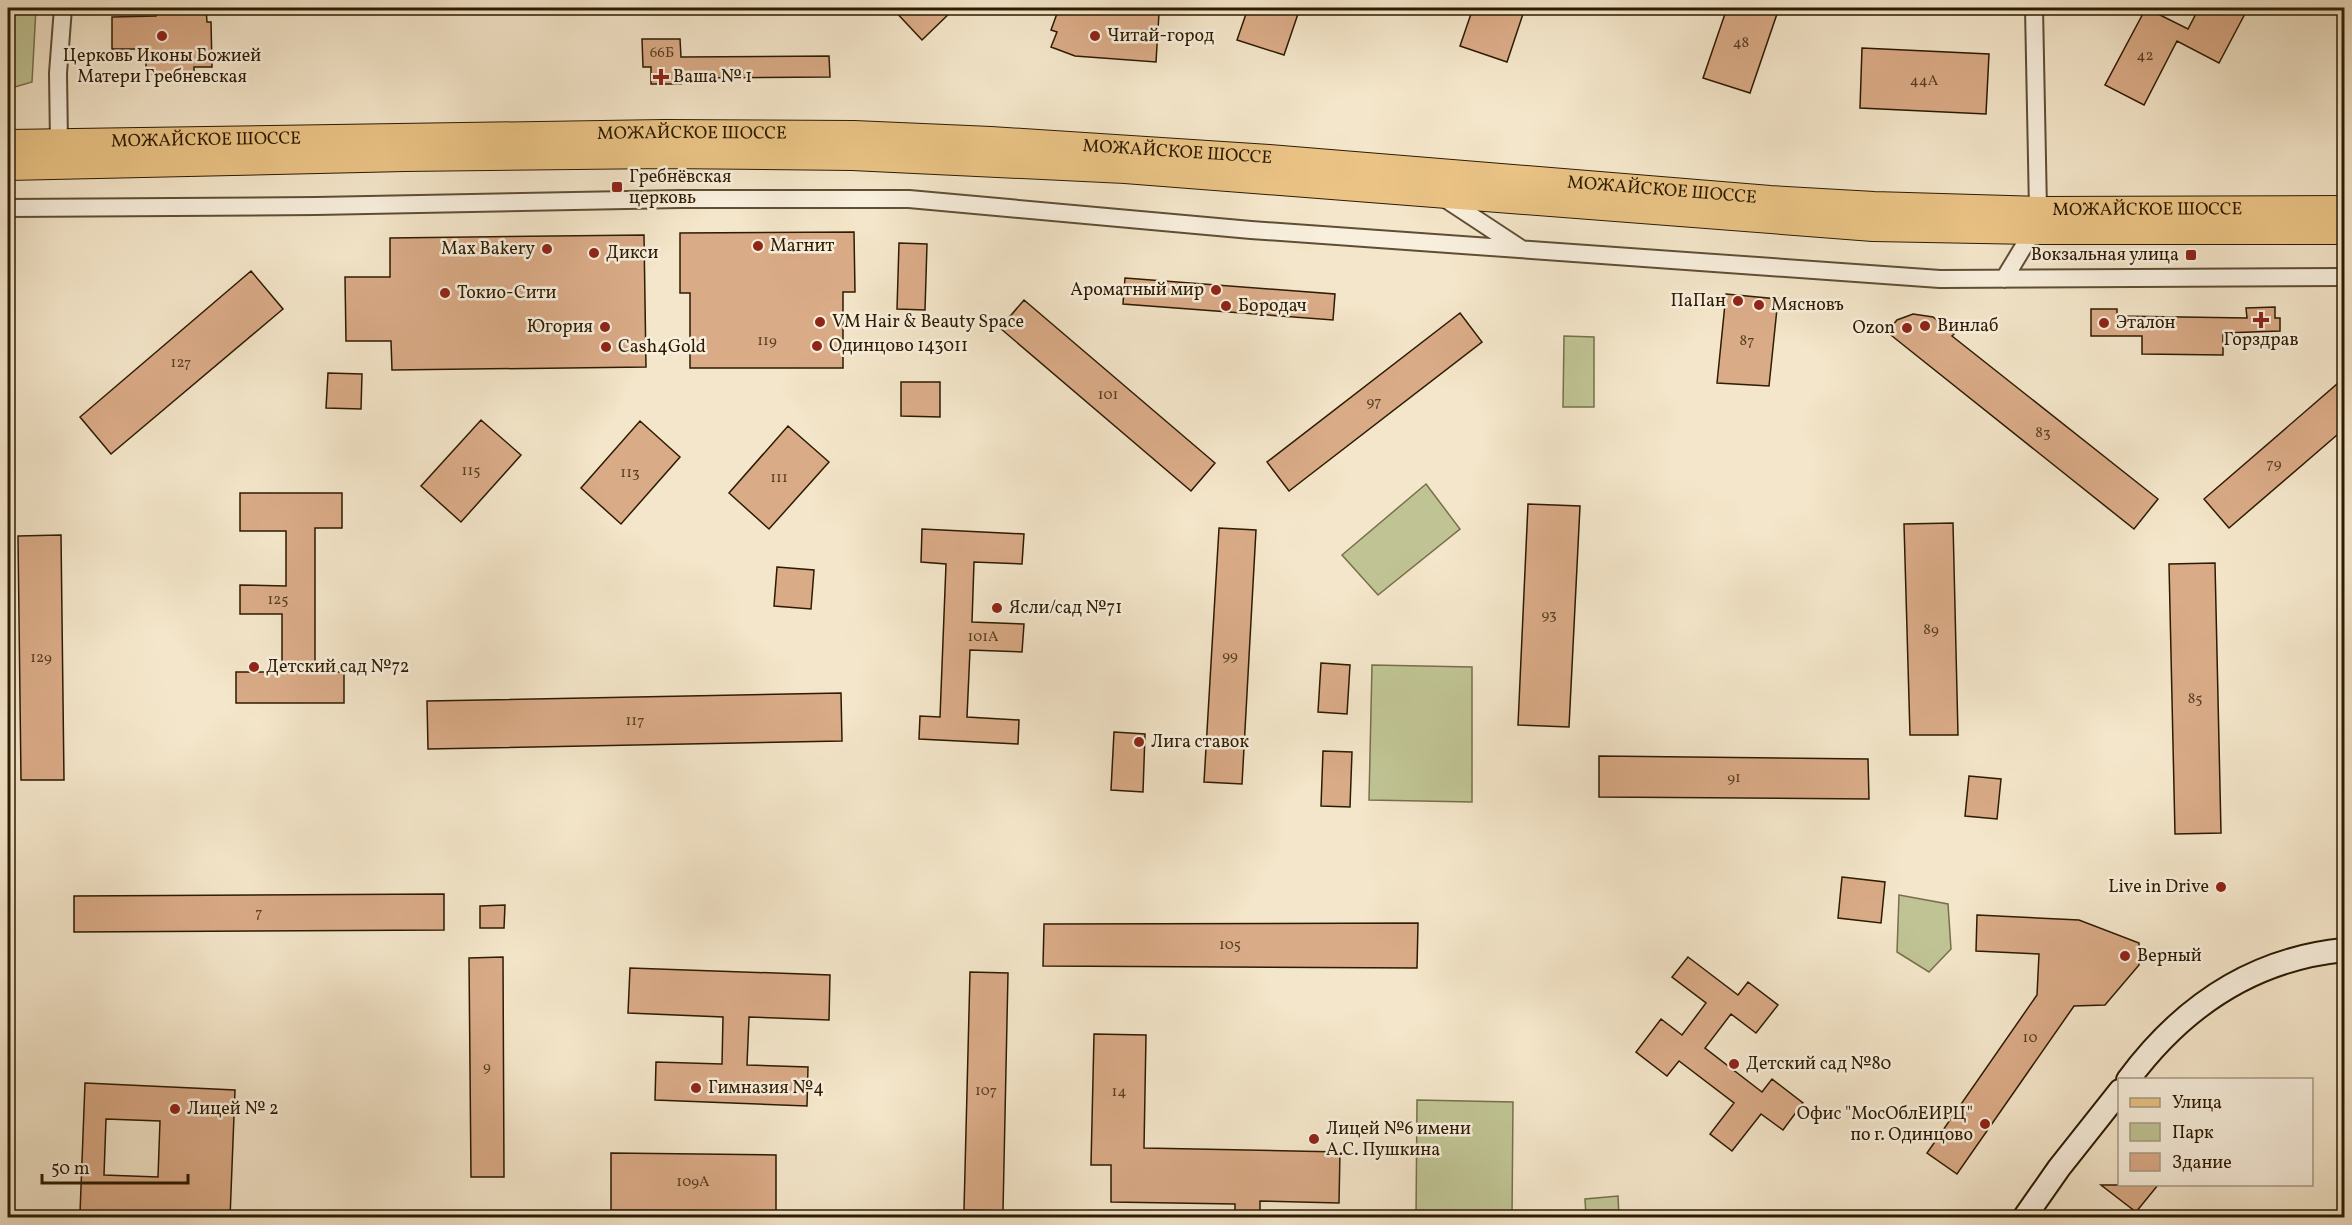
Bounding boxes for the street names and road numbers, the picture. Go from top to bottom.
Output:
street label: МОЖАЙСКОЕ ШОССЕ [597,120,787,147]
street label: МОЖАЙСКОЕ ШОССЕ [111,126,301,154]
street label: МОЖАЙСКОЕ ШОССЕ [1082,133,1273,171]
street label: МОЖАЙСКОЕ ШОССЕ [1566,170,1758,210]
street label: МОЖАЙСКОЕ ШОССЕ [2052,197,2243,222]

